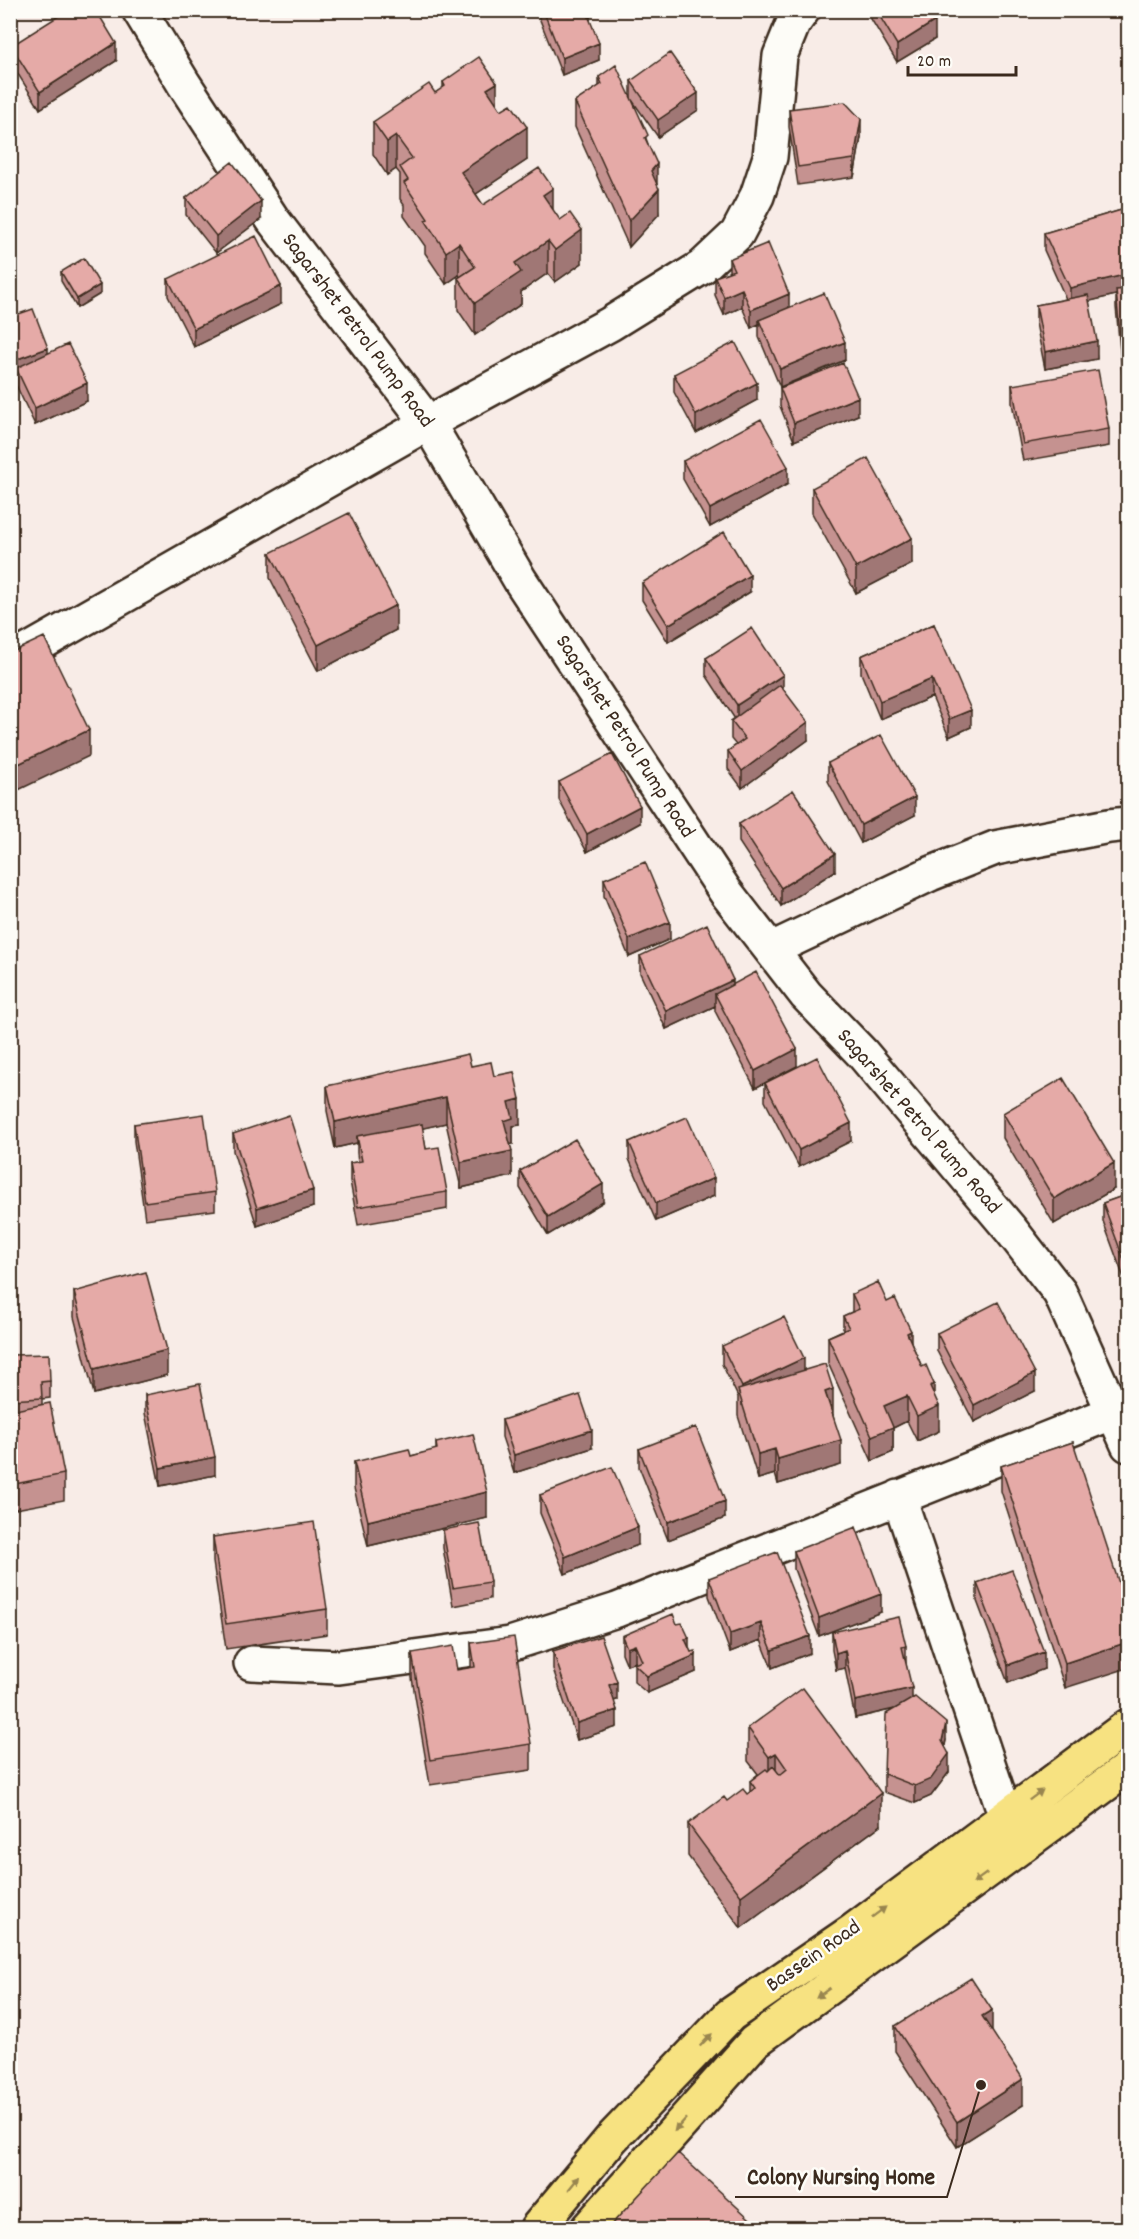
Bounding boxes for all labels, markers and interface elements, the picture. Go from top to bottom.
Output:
scale bar [908,39,1016,77]
text: 20 m [917,50,951,75]
street label: Sagarshet Petrol Pump Road [273,227,441,435]
street label: Sagarshet Petrol Pump Road [546,629,702,845]
street label: Sagarshet Petrol Pump Road [828,1022,1008,1222]
one-way arrow [1027,1789,1043,1801]
one-way arrow [972,1871,988,1884]
one-way arrow [872,1906,887,1918]
street label: Bassein Road [760,1913,868,2001]
one-way arrow [815,1987,831,1999]
one-way arrow [699,2032,713,2047]
one-way arrow [673,2117,687,2132]
callout: Colony Nursing Home [735,2155,947,2197]
text: Colony Nursing Home [747,2162,935,2196]
one-way arrow [568,2175,581,2191]

